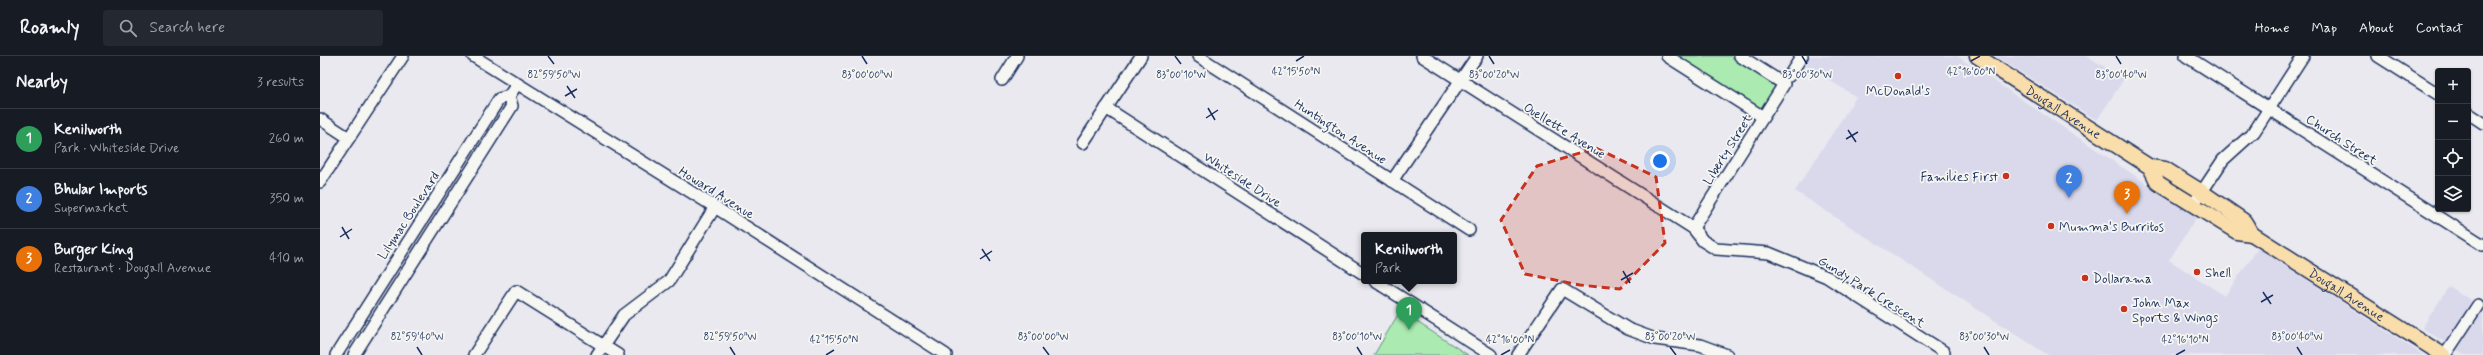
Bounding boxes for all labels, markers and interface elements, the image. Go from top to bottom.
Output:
search box [103,10,383,46]
text: Roamly [20,15,79,40]
icon: search [117,17,139,39]
text: Search here [149,18,225,38]
text: Home [2255,19,2289,37]
text: Map [2311,19,2337,37]
text: About [2359,19,2394,37]
text: Contact [2416,19,2463,37]
text: 42°15'50"N [1272,65,1321,79]
text: 42°16'00"N [1947,65,1995,79]
text: 82°59'50"W [528,68,580,82]
text: 83°00'00"W [842,68,892,82]
text: 83°00'10"W [1156,68,1206,82]
text: 83°00'20"W [1469,68,1519,82]
text: 83°00'30"W [1782,68,1832,82]
text: 83°00'40"W [2096,68,2146,82]
map controls [2435,68,2471,212]
button: + [2435,68,2471,104]
text: Nearby [16,71,68,93]
marker: McDonald's [1893,71,1903,81]
text: 3 results [257,74,304,91]
street label: Dougall Avenue [2022,82,2104,143]
place label: McDonald's [1866,83,1930,100]
street label: Huntington Avenue [1290,96,1390,170]
street label: Ouellette Avenue [1520,99,1608,163]
button: − [2435,104,2471,140]
street label: Liberty Street [1700,111,1757,188]
street label: Church Street [2302,111,2380,170]
text: Kenilworth [54,120,122,140]
text: 1 [26,130,32,147]
text: 260 m [269,130,304,147]
text: Park · Whiteside Drive [54,140,179,157]
button: locate [2435,140,2471,176]
street label: Whiteside Drive [1200,149,1284,212]
your location [1650,151,1670,171]
street label: Howard Avenue [675,163,757,223]
pin: 2 [2056,165,2082,198]
street label: Lilymac Boulevard [375,169,444,263]
place label: Families First [1921,169,1998,186]
marker: Families First [2001,171,2011,181]
button: layers [2435,176,2471,212]
text: Bhular Imports [54,180,147,200]
pin: 3 [2114,181,2140,214]
text: 2 [26,190,32,207]
text: 350 m [270,190,304,207]
text: Supermarket [54,200,128,217]
place label: Mumma's Burritos [2059,219,2164,236]
marker: Mumma's Burritos [2046,221,2056,231]
popup [1361,232,1457,284]
text: Burger King [54,240,133,260]
text: Kenilworth [1375,240,1443,260]
text: 3 [26,250,32,267]
text: 410 m [269,250,304,267]
street label: Gundy Park Crescent [1815,252,1928,332]
text: Restaurant · Dougall Avenue [54,260,211,277]
text: Park [1375,260,1401,277]
place label: Shell [2205,265,2231,282]
street label: Dougall Avenue [2305,265,2387,326]
marker: Shell [2192,267,2202,277]
place label: Dollarama [2093,271,2152,288]
marker: Dollarama [2080,273,2090,283]
place label: John Max Sports & Wings [2132,295,2219,328]
pin: 1 [1396,297,1422,330]
marker: John Max Sports & Wings [2119,304,2129,314]
text: 82°59'40"W [391,330,443,344]
text: 82°59'50"W [704,330,756,344]
text: 83°00'00"W [1018,330,1068,344]
text: 83°00'10"W [1332,330,1382,344]
text: 83°00'20"W [1645,330,1695,344]
text: 83°00'30"W [1959,330,2009,344]
text: 83°00'40"W [2272,330,2322,344]
text: 42°15'50"N [810,333,859,347]
text: 42°16'00"N [1486,333,1534,347]
text: 42°16'10"N [2161,333,2209,347]

